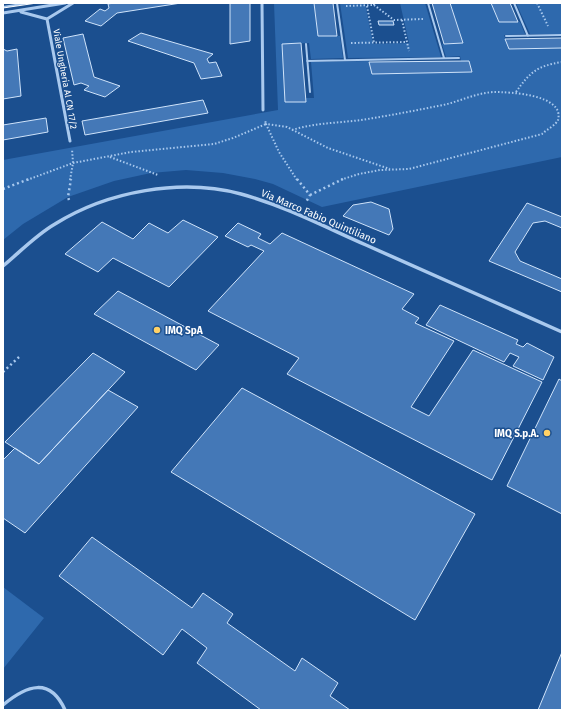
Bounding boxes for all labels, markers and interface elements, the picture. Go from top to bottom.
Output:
street label: Viale Ungheria Al CN 17/2 [51,28,79,130]
street label: Via Marco Fabio Quintiliano [259,187,378,247]
marker: IMQ SpA [152,325,162,335]
place label: IMQ SpA [165,325,204,337]
place label: IMQ S.p.A. [494,428,540,440]
marker: IMQ S.p.A. [542,428,552,438]

